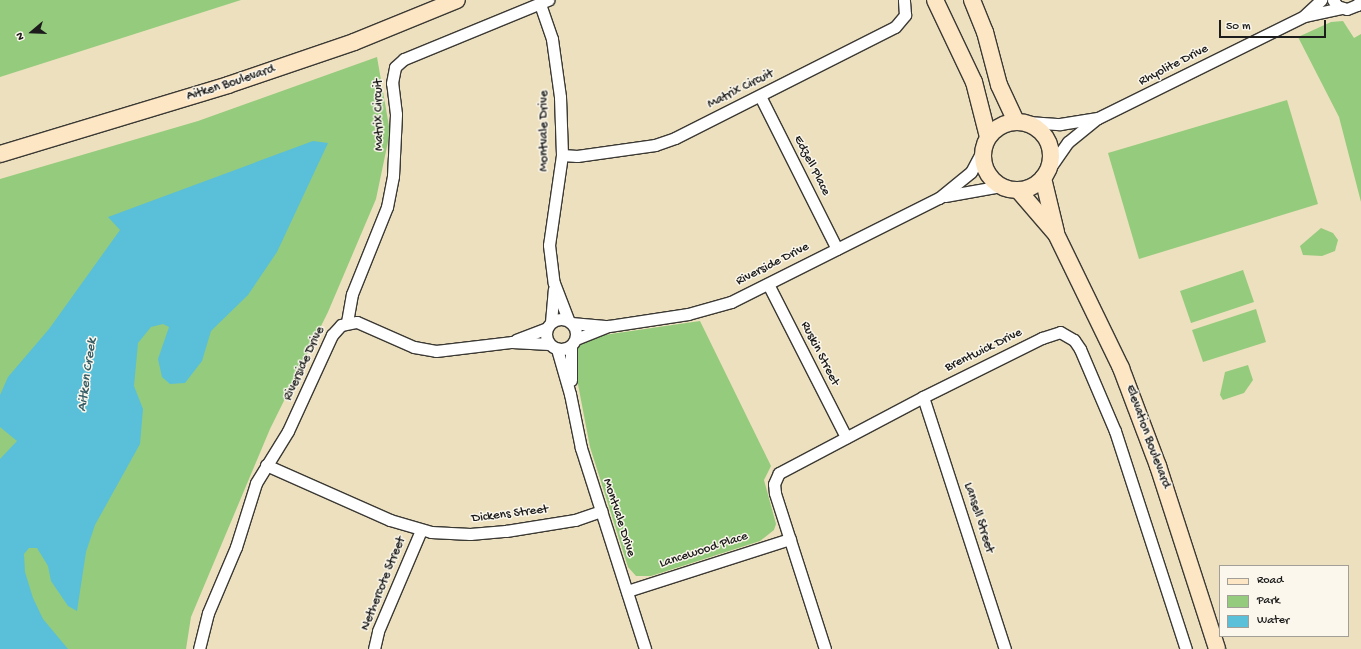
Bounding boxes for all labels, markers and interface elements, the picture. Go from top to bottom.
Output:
north arrow [12,12,52,52]
scale bar [1221,12,1328,38]
text: 50 m [1226,20,1251,34]
text: N [14,31,27,41]
street label: Rhyolite Drive [1137,42,1211,90]
street label: Aitken Boulevard [185,62,277,106]
street label: Matrix Circuit [705,67,777,113]
street label: Matrix Circuit [372,79,388,151]
street label: Montvale Drive [537,90,553,172]
street label: Edzell Place [789,133,833,199]
street label: Riverside Drive [734,240,812,290]
street label: Ruskin Street [796,319,842,389]
street label: Riverside Drive [281,324,329,404]
street label: Brentwick Drive [943,326,1025,376]
water label: Aitken Creek [75,337,101,413]
street label: Elevation Boulevard [1121,383,1173,491]
street label: Montvale Drive [598,477,638,559]
street label: Lansell Street [959,481,997,555]
street label: Dickens Street [471,503,549,527]
street label: Lancewood Place [658,529,750,573]
street label: Nethercote Street [358,535,410,633]
legend [1219,565,1349,637]
text: Road [1257,574,1283,588]
text: Park [1257,594,1280,608]
text: Water [1257,614,1289,628]

